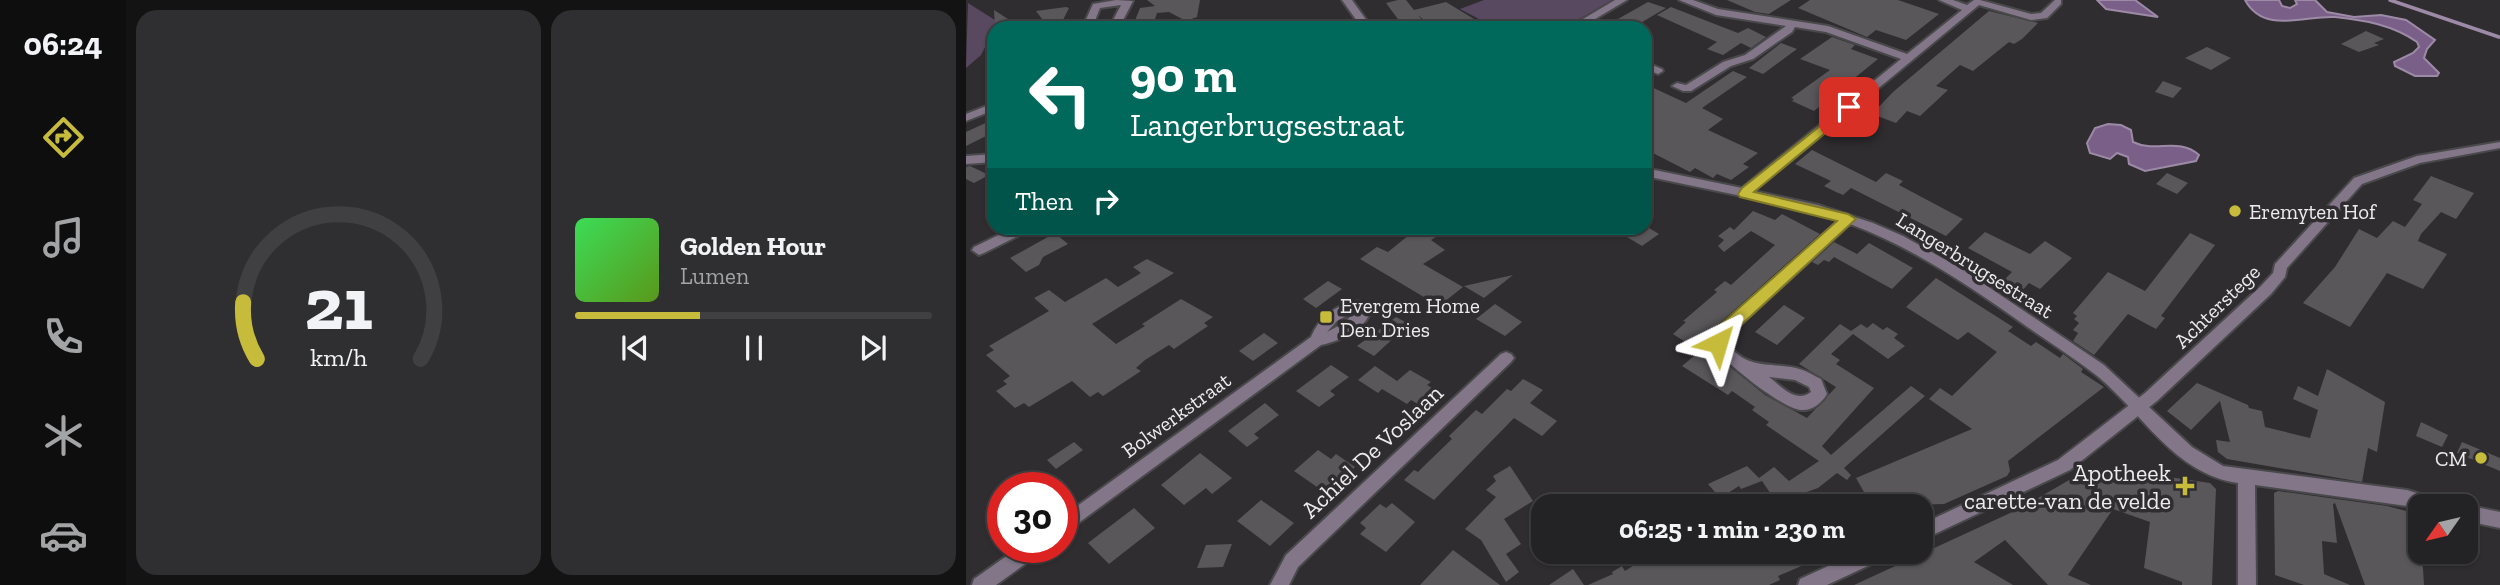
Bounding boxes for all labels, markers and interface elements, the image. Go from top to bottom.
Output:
text: 06:24 [24,25,102,63]
text: 90 m [1130,46,1237,105]
icon: left [1015,49,1106,140]
pin [1819,77,1879,137]
icon: arrive [1830,88,1868,126]
text: Langerbrugsestraat [1130,106,1404,144]
icon: directions [39,113,88,162]
icon: right [1087,182,1125,220]
text: Then [1015,185,1073,217]
place label: Eremyten Hof [2249,199,2377,224]
marker: Eremyten Hof [2227,203,2243,219]
street label: Langerbrugsestraat [1892,207,2058,323]
icon: music [39,213,88,262]
text: Golden Hour [680,230,826,262]
street label: Achterstege [2169,259,2265,353]
text: 21 [304,260,373,348]
text: Lumen [680,262,749,290]
place label: Evergem Home Den Dries [1340,293,1480,342]
position arrow [1681,306,1755,380]
marker: Evergem Home Den Dries [1318,309,1334,325]
icon: phone [39,312,88,361]
icon: previous [616,329,654,367]
icon: pause [735,329,773,367]
icon: next [854,329,892,367]
text: km/h [310,341,367,371]
street label: Bolwerkstraat [1117,367,1235,463]
street label: Achiel De Voslaan [1295,378,1449,524]
icon: climate [39,411,88,460]
place label: CM [2435,446,2467,471]
marker: CM [2473,450,2489,466]
place label: Apotheek carette-van de velde [1964,458,2172,515]
speed limit sign: 30 [987,472,1078,563]
marker: Apotheek carette-van de velde [2177,478,2193,494]
north arrow [2408,494,2478,564]
map controls [2408,494,2478,564]
icon: car [39,511,88,560]
text: 06:25 · 1 min · 230 m [1619,513,1845,545]

